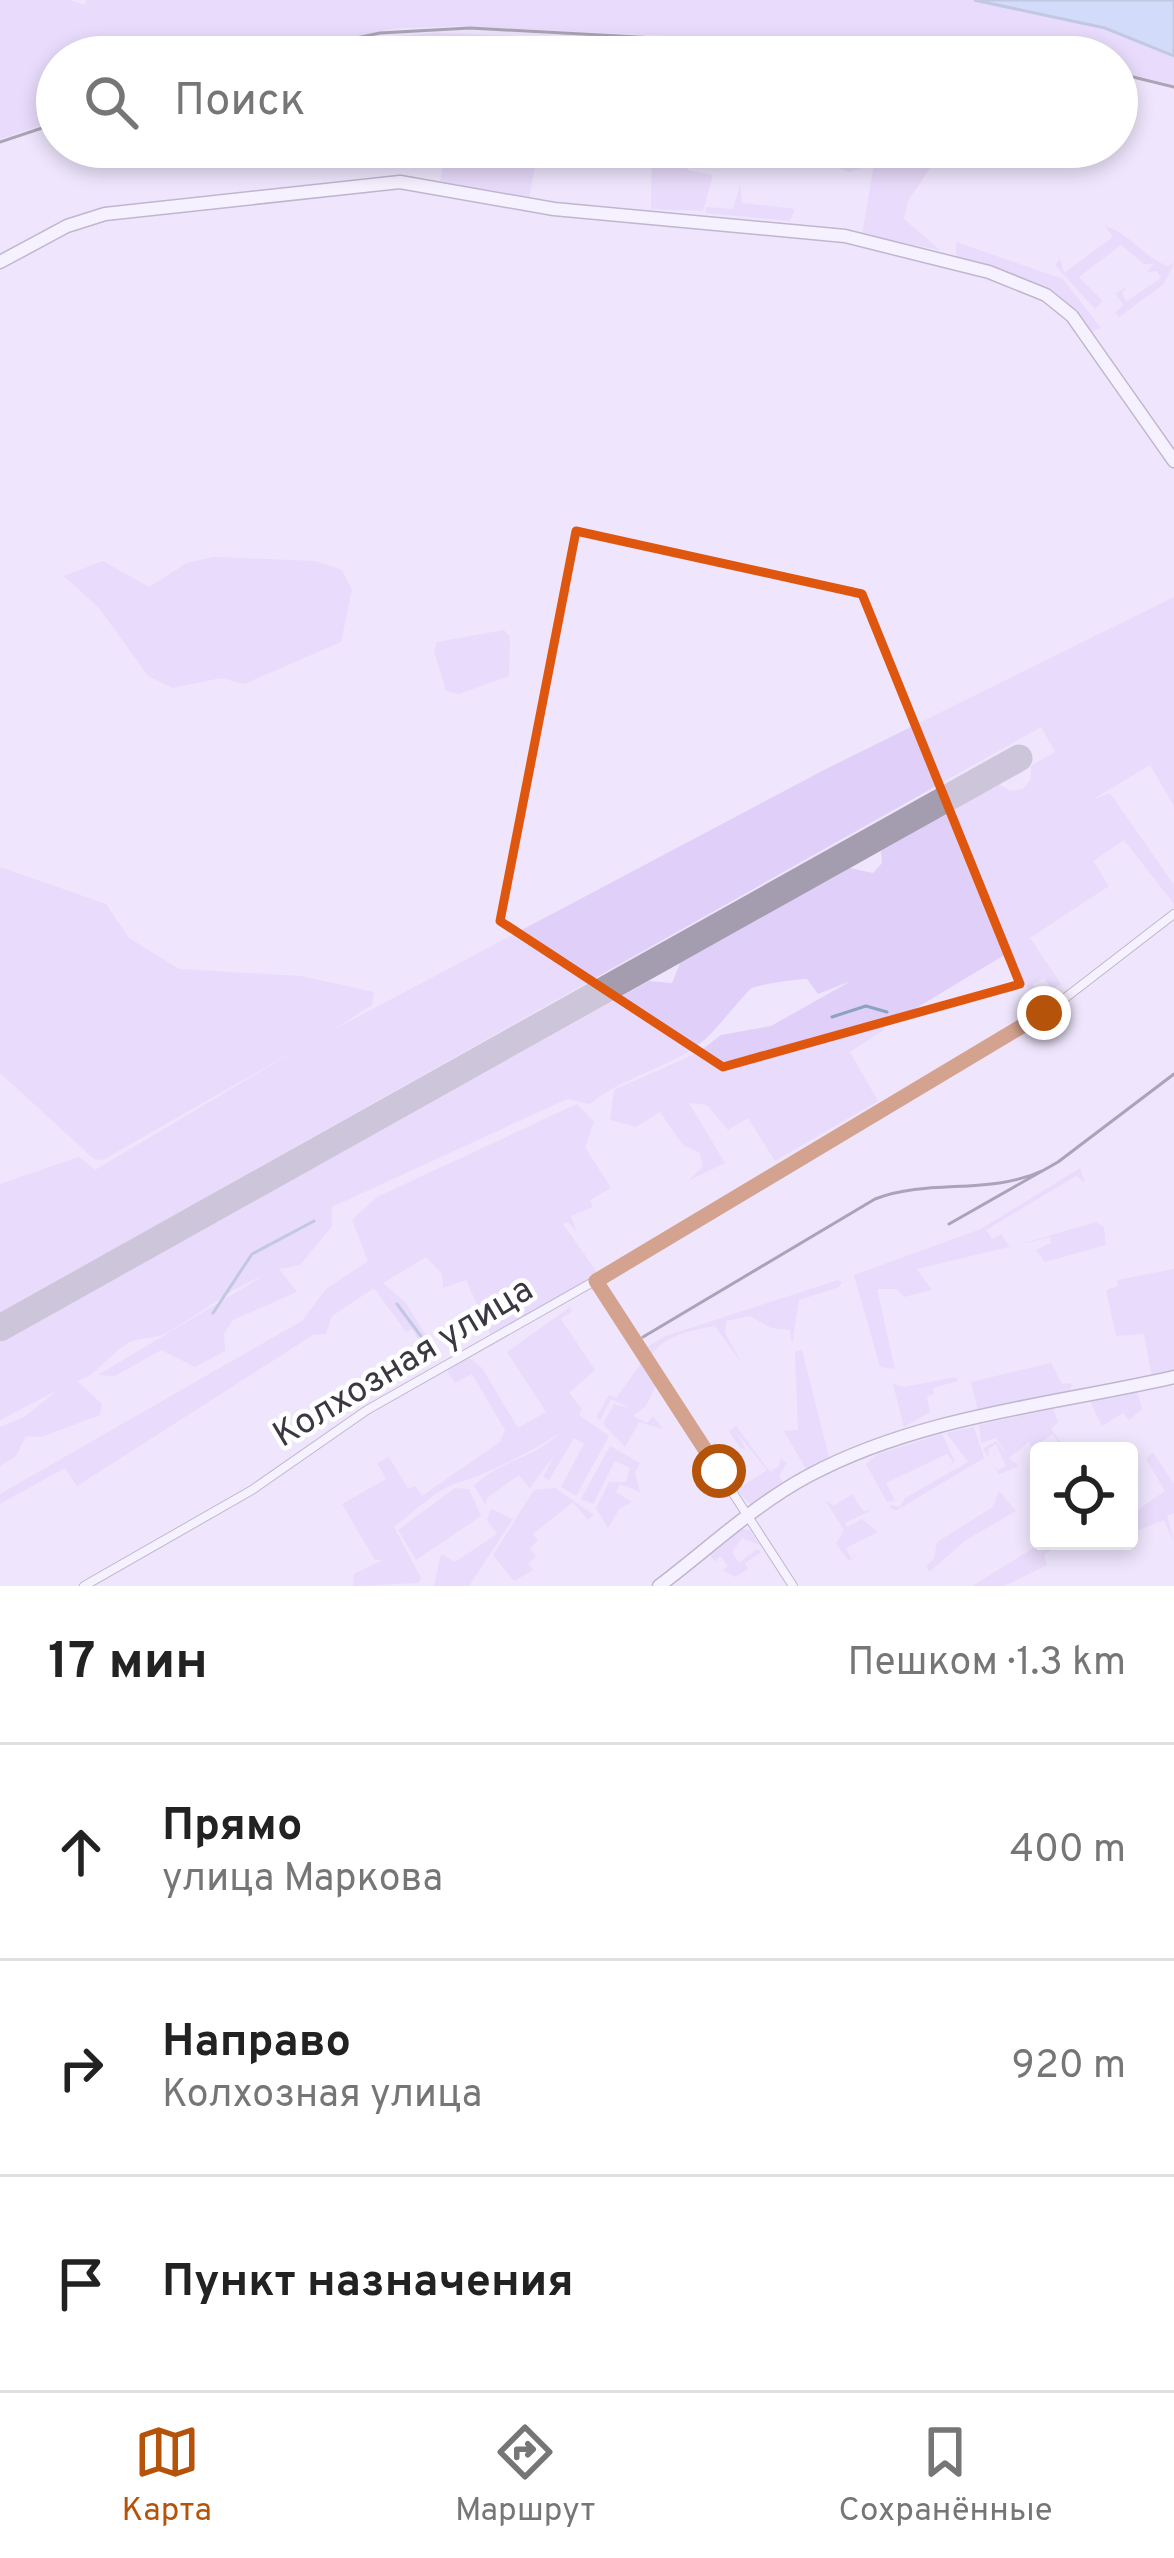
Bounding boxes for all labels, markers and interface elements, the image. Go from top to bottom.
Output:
search box [36,36,1138,168]
icon: search [78,69,144,135]
text: Поиск [174,74,305,131]
route end [1017,986,1071,1040]
street label: Колхозная улица [265,1268,543,1460]
map controls [1030,1442,1138,1550]
button: locate [1030,1442,1138,1550]
route start [692,1444,746,1498]
text: 17 мин [48,1632,208,1697]
text: Пешком · 1.3 km [848,1640,1126,1689]
text: Прямо [162,1799,303,1856]
icon: ahead [48,1819,114,1885]
text: 400 m [1010,1827,1126,1876]
text: улица Маркова [162,1856,443,1905]
text: Направо [162,2015,351,2072]
icon: right [48,2035,114,2101]
text: 920 m [1012,2043,1126,2092]
text: Колхозная улица [162,2072,482,2121]
icon: arrive [48,2251,114,2317]
text: Пункт назначения [162,2255,574,2312]
tab: Карта [122,2419,212,2533]
tab: Маршрут [455,2419,595,2533]
tab: Сохранённые [838,2419,1052,2533]

